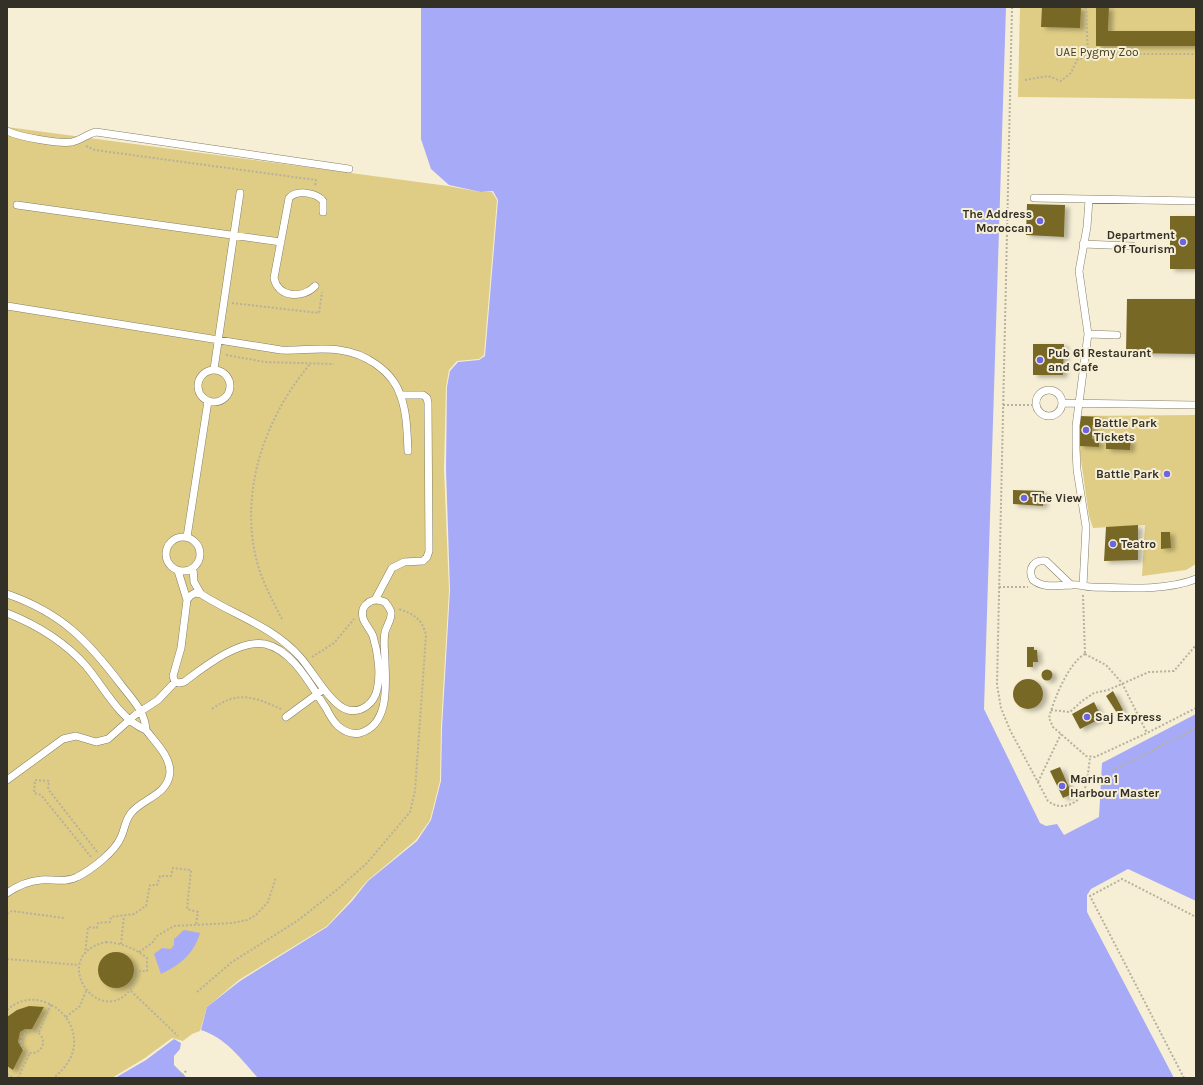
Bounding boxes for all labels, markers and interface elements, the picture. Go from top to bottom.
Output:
park label: UAE Pygmy Zoo [1055,45,1139,59]
place label: The Address Moroccan [963,207,1032,235]
marker: The Address Moroccan [1035,216,1045,226]
place label: Department Of Tourism [1107,228,1175,256]
marker: Department Of Tourism [1178,237,1188,247]
place label: Pub 61 Restaurant and Cafe [1048,346,1151,374]
marker: Pub 61 Restaurant and Cafe [1035,355,1045,365]
place label: Battle Park Tickets [1094,416,1157,444]
marker: Battle Park Tickets [1081,425,1091,435]
place label: Battle Park [1096,467,1159,481]
marker: Battle Park [1162,469,1172,479]
place label: The View [1032,491,1082,505]
marker: The View [1019,493,1029,503]
place label: Teatro [1121,537,1156,551]
marker: Teatro [1108,539,1118,549]
place label: Saj Express [1095,710,1161,724]
marker: Saj Express [1082,712,1092,722]
place label: Marina 1 Harbour Master [1070,772,1160,800]
marker: Marina 1 Harbour Master [1057,781,1067,791]

